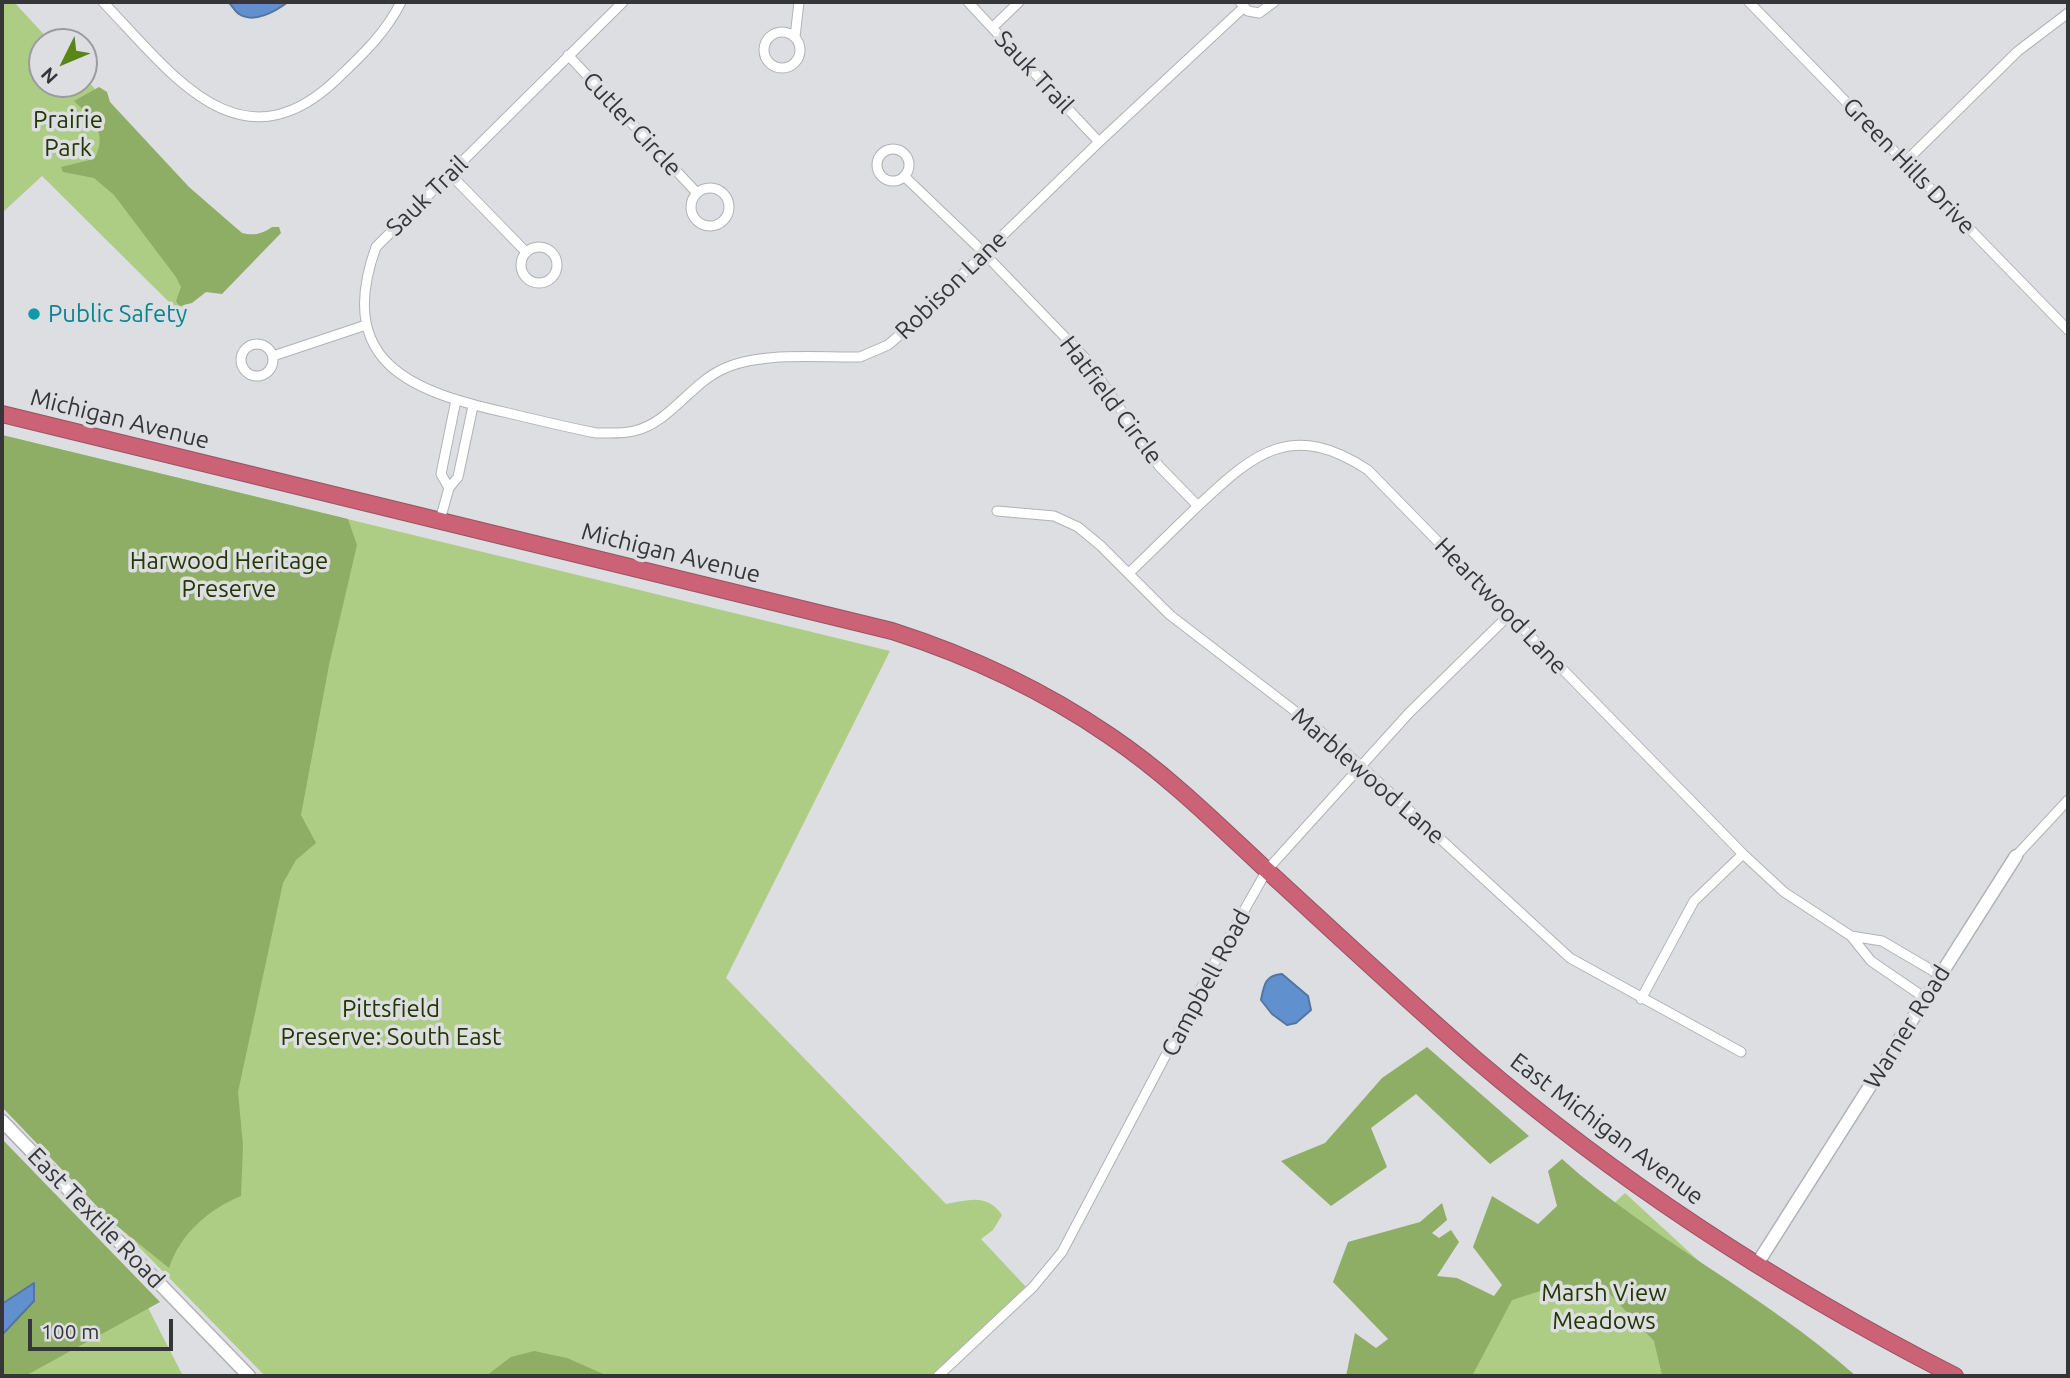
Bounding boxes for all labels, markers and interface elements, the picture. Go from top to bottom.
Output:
street label: Sauk Trail [989,25,1079,119]
north arrow [28,28,98,98]
text: N [36,63,62,89]
street label: Cutler Circle [576,66,688,182]
street label: Green Hills Drive [1837,92,1981,240]
park label: Prairie Park [33,106,103,162]
street label: Sauk Trail [380,150,474,242]
street label: Robison Lane [889,225,1013,345]
place label: Public Safety [48,300,187,328]
marker: Public Safety [26,306,42,322]
street label: Hatfield Circle [1054,330,1168,470]
street label: Michigan Avenue [27,383,213,455]
street label: Michigan Avenue [578,517,764,589]
street label: Heartwood Lane [1429,532,1573,680]
park label: Harwood Heritage Preserve [130,547,328,603]
street label: Marblewood Lane [1285,702,1451,850]
street label: Campbell Road [1155,904,1257,1062]
street label: Warner Road [1858,960,1956,1094]
park label: Pittsfield Preserve: South East [281,995,501,1051]
street label: East Michigan Avenue [1505,1047,1709,1211]
street label: East Textile Road [22,1142,170,1294]
park label: Marsh View Meadows [1541,1279,1667,1335]
scale bar [32,1304,177,1348]
text: 100 m [41,1319,99,1343]

